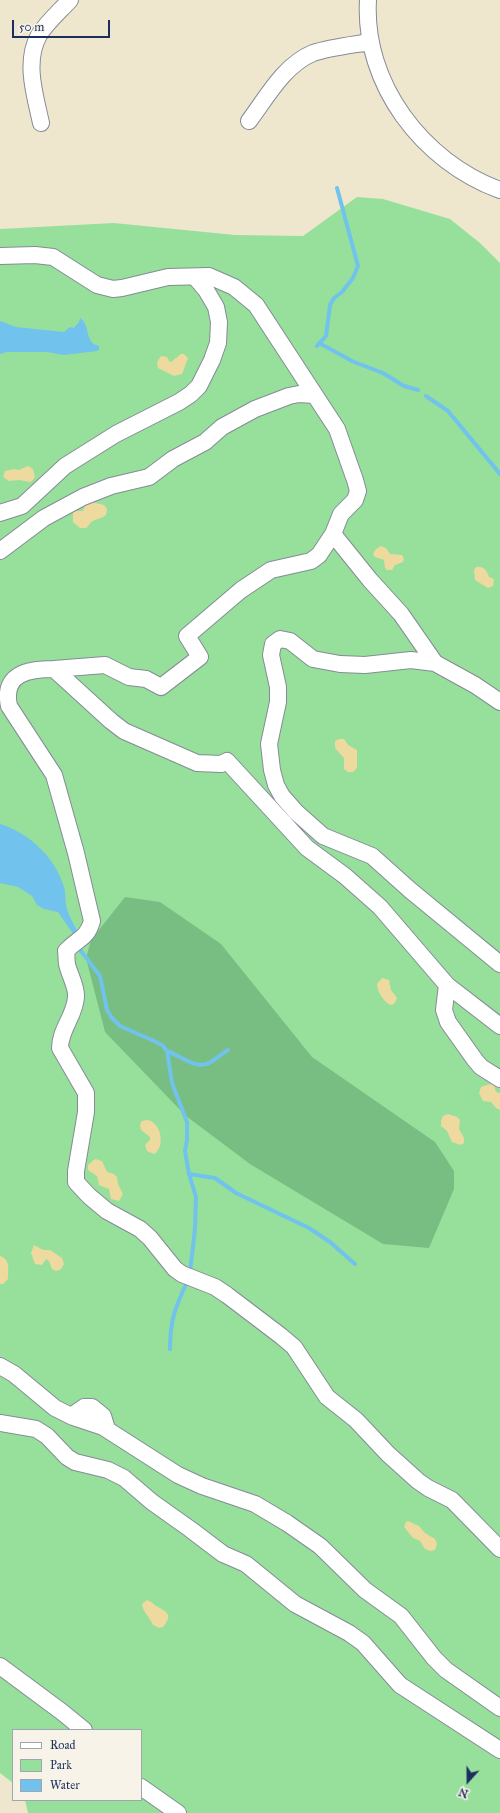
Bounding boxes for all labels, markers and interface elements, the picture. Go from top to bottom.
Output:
scale bar [14,12,112,38]
text: 50 m [19,20,44,34]
legend [12,1729,142,1801]
text: Road [50,1738,76,1752]
text: Park [50,1758,72,1772]
north arrow [448,1761,488,1801]
text: Water [50,1778,80,1792]
text: N [457,1785,470,1800]

